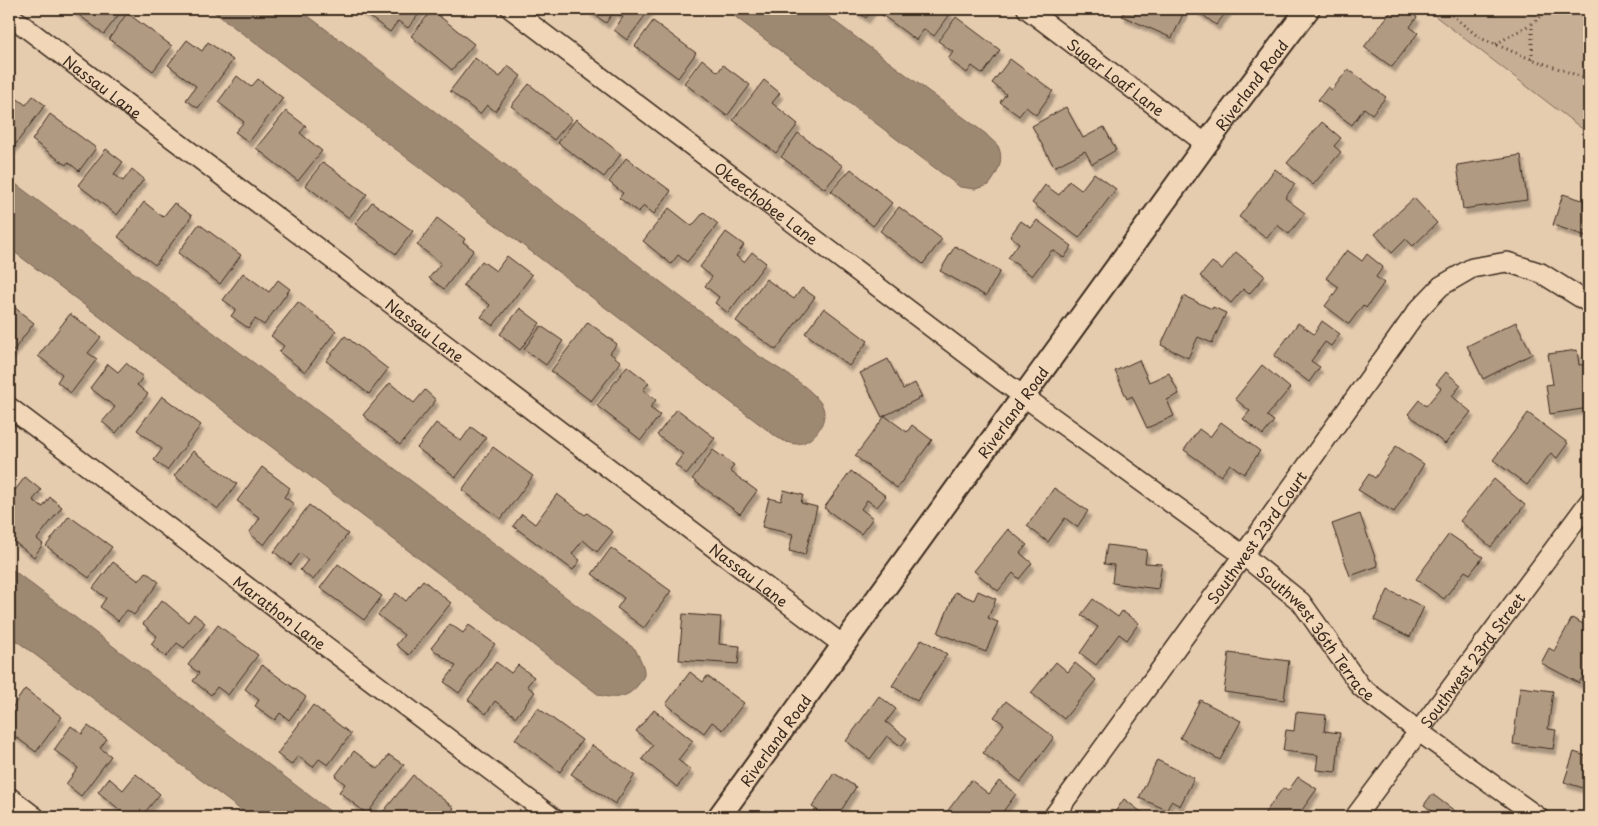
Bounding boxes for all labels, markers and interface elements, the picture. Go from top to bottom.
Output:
street label: Sugar Loaf Lane [1063,32,1170,121]
street label: Riverland Road [1209,34,1293,135]
street label: Nassau Lane [59,49,147,123]
street label: Okeechobee Lane [710,156,824,250]
street label: Nassau Lane [381,292,470,367]
street label: Riverland Road [971,361,1053,463]
street label: Southwest 23rd Court [1201,466,1312,608]
street label: Nassau Lane [705,537,794,612]
street label: Southwest 36th Terrace [1253,560,1380,705]
street label: Marathon Lane [229,569,332,655]
street label: Southwest 23rd Street [1414,587,1530,732]
street label: Riverland Road [734,689,816,791]

